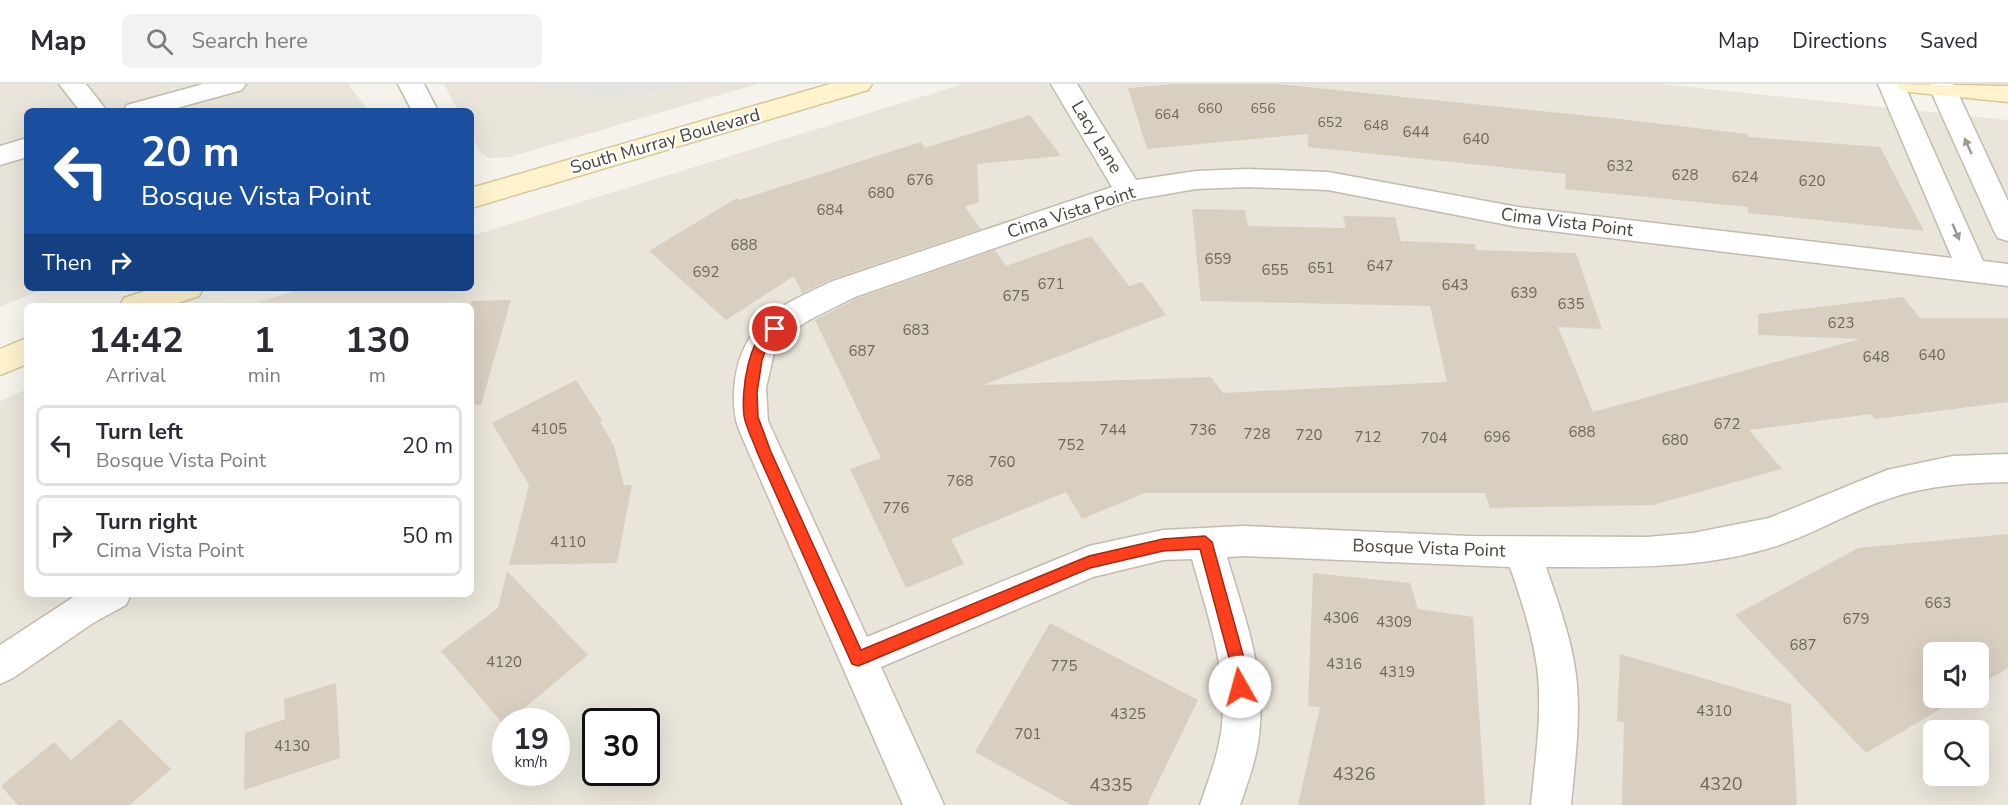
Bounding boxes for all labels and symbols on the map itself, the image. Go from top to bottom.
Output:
street label: Lacy Lane [1066,96,1128,178]
house number: 660 [1197,99,1223,118]
house number: 656 [1250,99,1276,118]
street label: South Murray Boulevard [567,102,763,180]
house number: 664 [1154,105,1180,124]
house number: 652 [1317,113,1343,132]
house number: 648 [1363,116,1389,135]
house number: 644 [1402,122,1430,142]
house number: 640 [1462,129,1490,149]
one-way arrow [1964,137,1973,154]
house number: 632 [1606,156,1634,176]
house number: 628 [1671,165,1699,185]
house number: 624 [1731,167,1759,187]
house number: 676 [906,170,934,190]
house number: 620 [1798,171,1826,191]
street label: Cima Vista Point [1004,180,1139,244]
house number: 680 [867,183,895,203]
house number: 684 [816,200,844,220]
street label: Cima Vista Point [1499,202,1635,242]
one-way arrow [1952,223,1961,241]
house number: 688 [730,235,758,255]
house number: 659 [1204,249,1232,269]
house number: 647 [1366,256,1394,276]
house number: 651 [1307,258,1335,278]
house number: 655 [1261,260,1289,280]
house number: 692 [692,262,720,282]
house number: 671 [1037,274,1065,294]
house number: 643 [1441,275,1469,295]
house number: 639 [1510,283,1538,303]
house number: 675 [1002,286,1030,306]
house number: 635 [1557,294,1585,314]
pin [749,303,800,354]
house number: 623 [1827,313,1855,333]
house number: 683 [902,320,930,340]
house number: 687 [848,341,876,361]
house number: 640 [1918,345,1946,365]
house number: 648 [1862,347,1890,367]
house number: 672 [1713,414,1741,434]
house number: 4105 [531,419,567,439]
house number: 744 [1099,420,1127,440]
house number: 736 [1189,420,1217,440]
house number: 688 [1568,422,1596,442]
house number: 728 [1243,424,1271,444]
house number: 720 [1295,425,1323,445]
house number: 712 [1354,427,1382,447]
house number: 696 [1483,427,1511,447]
house number: 704 [1420,428,1448,448]
house number: 680 [1661,430,1689,450]
house number: 752 [1057,435,1085,455]
house number: 760 [988,452,1016,472]
house number: 768 [946,471,974,491]
house number: 776 [882,498,910,518]
house number: 4110 [550,532,586,552]
street label: Bosque Vista Point [1352,533,1507,563]
house number: 663 [1924,593,1952,613]
house number: 4306 [1323,608,1359,628]
house number: 679 [1842,609,1870,629]
house number: 4309 [1376,612,1412,632]
house number: 687 [1789,635,1817,655]
house number: 4120 [486,652,522,672]
house number: 4316 [1326,654,1362,674]
position arrow [1208,655,1272,719]
house number: 775 [1050,656,1078,676]
house number: 4319 [1379,662,1415,682]
house number: 4310 [1696,701,1732,721]
house number: 4325 [1110,704,1146,724]
speed limit sign: 30 [582,708,660,786]
house number: 701 [1014,724,1042,744]
house number: 4130 [274,736,310,756]
house number: 4326 [1332,762,1376,786]
house number: 4320 [1699,772,1743,796]
house number: 4335 [1089,773,1133,797]

